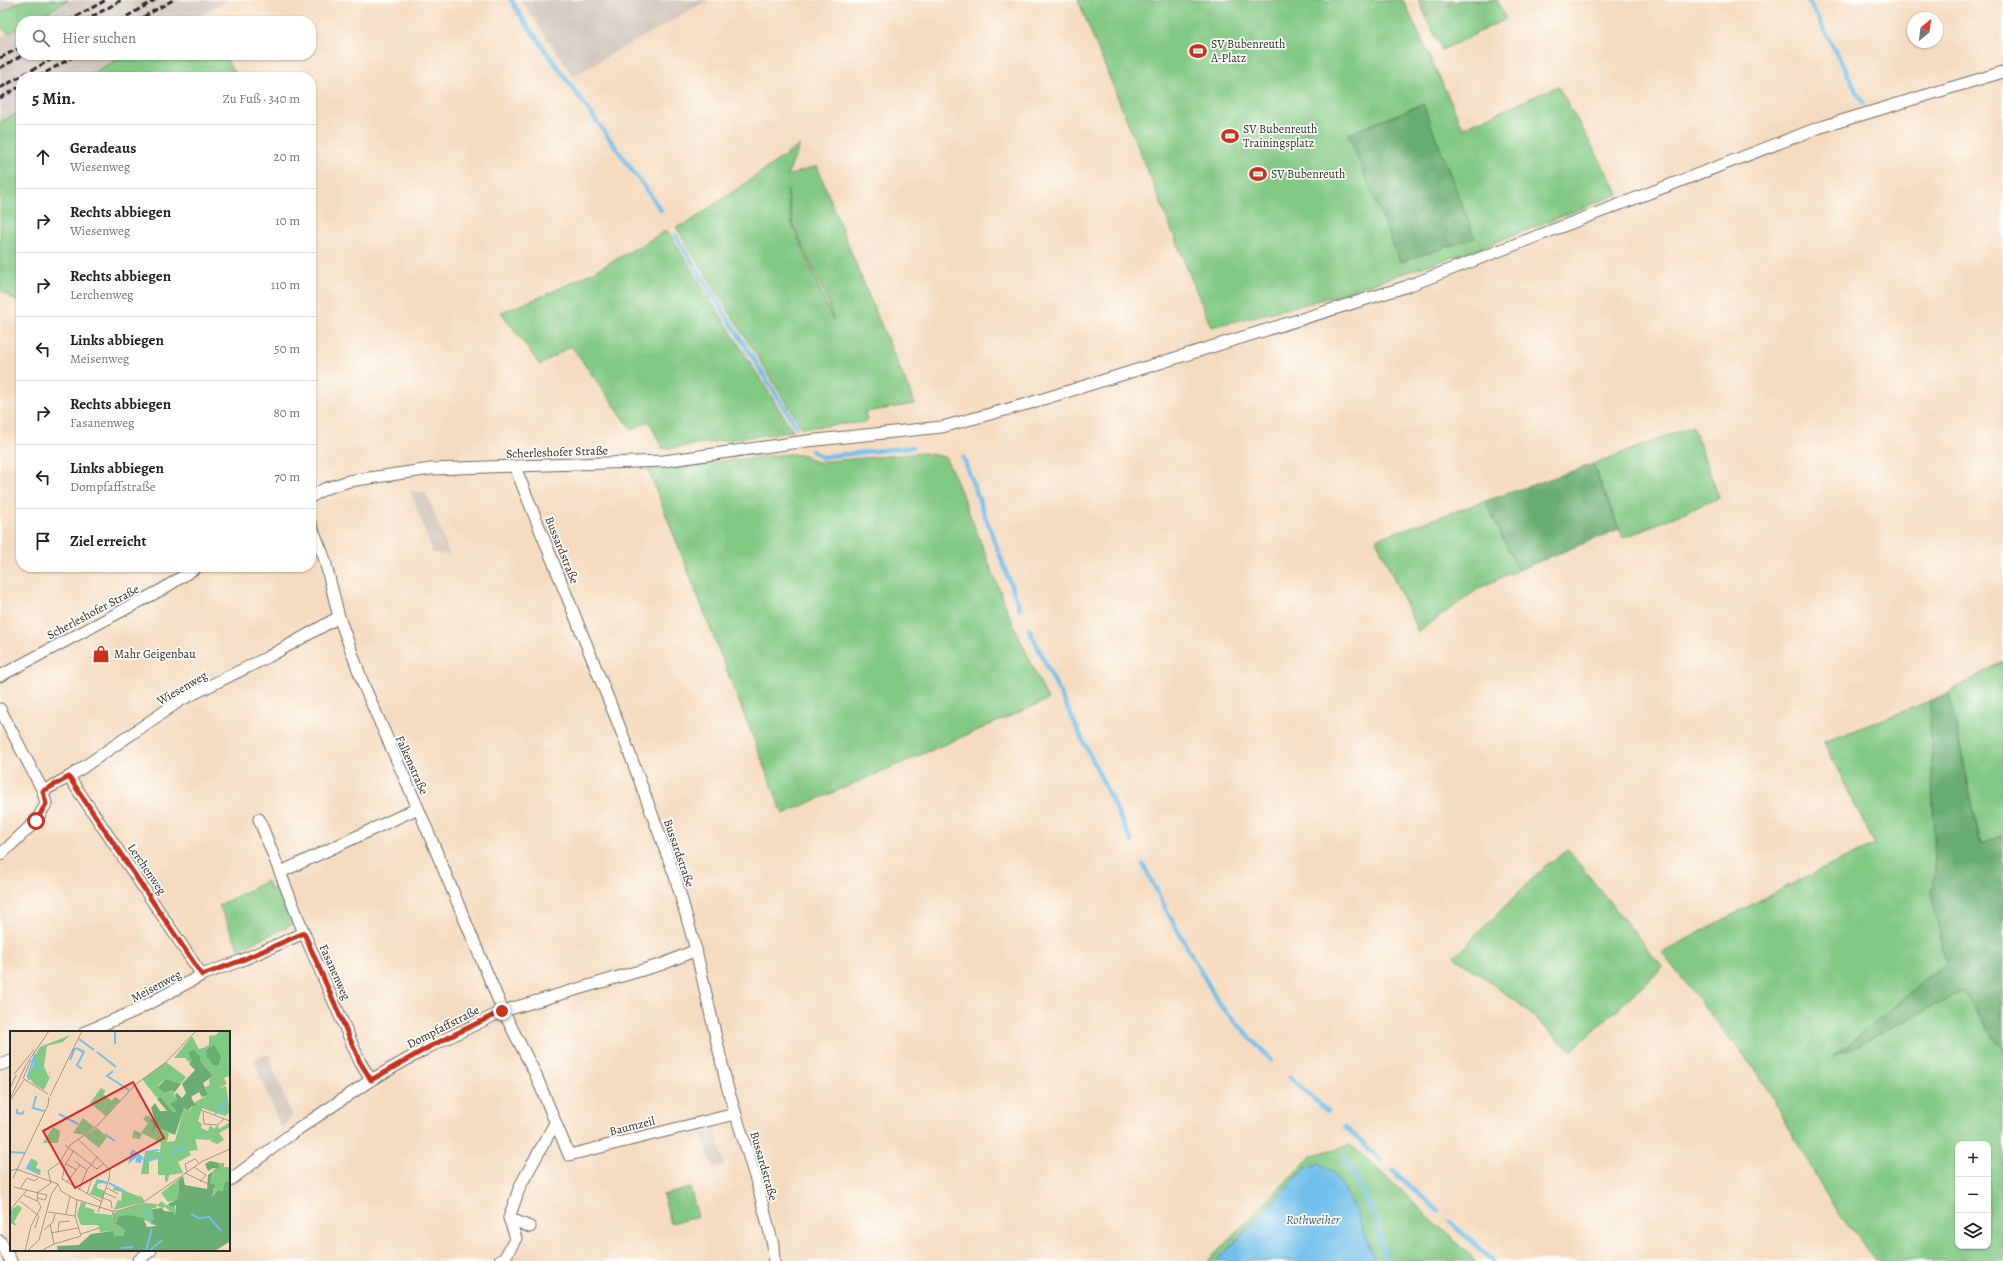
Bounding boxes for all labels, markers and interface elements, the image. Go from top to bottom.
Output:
north arrow [1907,12,1943,48]
search box [16,16,316,60]
icon: search [30,27,52,49]
text: Hier suchen [62,28,136,48]
place label: SV Bubenreuth A-Platz [1210,36,1286,66]
sports icon: SV Bubenreuth A-Platz [1188,41,1208,61]
text: 5 Min. [32,87,76,110]
text: Zu Fuß · 340 m [222,90,300,107]
place label: SV Bubenreuth Trainingsplatz [1243,121,1318,151]
sports icon: SV Bubenreuth Trainingsplatz [1220,126,1240,146]
text: Geradeaus [70,138,136,158]
icon: ahead [32,146,54,168]
text: 20 m [274,148,300,165]
text: Wiesenweg [70,158,130,175]
sports icon: SV Bubenreuth [1248,164,1268,184]
place label: SV Bubenreuth [1271,166,1346,182]
text: Rechts abbiegen [70,202,171,222]
icon: right [32,210,54,232]
text: 10 m [275,212,300,229]
text: Wiesenweg [70,222,130,239]
text: Rechts abbiegen [70,266,171,286]
icon: right [32,274,54,296]
text: 110 m [271,276,300,293]
text: Lerchenweg [70,286,134,303]
text: Links abbiegen [70,330,164,350]
icon: left [32,338,54,360]
text: 50 m [274,340,300,357]
text: Meisenweg [70,350,129,367]
text: Rechts abbiegen [70,394,171,414]
icon: right [32,402,54,424]
text: 80 m [273,404,300,421]
text: Fasanenweg [70,414,134,431]
street label: Scherleshofer Straße [506,442,608,462]
text: Links abbiegen [70,458,164,478]
icon: left [32,466,54,488]
text: 70 m [274,468,300,485]
text: Dompfaffstraße [70,478,156,495]
street label: Bussardstraße [541,514,583,586]
icon: arrive [32,530,54,552]
text: Ziel erreicht [70,531,146,551]
street label: Scherleshofer Straße [44,581,142,643]
shop icon: Mahr Geigenbau [91,644,111,664]
place label: Mahr Geigenbau [114,646,196,662]
street label: Wiesenweg [153,667,210,709]
street label: Falkenstraße [392,733,432,797]
route start [27,812,45,830]
street label: Bussardstraße [660,817,698,889]
street label: Lerchenweg [124,840,170,898]
street label: Fasanenweg [316,942,354,1002]
street label: Meisenweg [128,966,184,1006]
street label: Dompfaffstraße [404,1002,482,1052]
route end [493,1002,511,1020]
inset map [10,1031,230,1251]
street label: Baumzeil [608,1113,657,1139]
street label: Bussardstraße [747,1130,781,1202]
map controls [1955,1141,1991,1249]
button: + [1955,1141,1991,1177]
button: − [1955,1177,1991,1213]
water label: Rothweiher [1286,1211,1341,1228]
button: layers [1955,1213,1991,1249]

